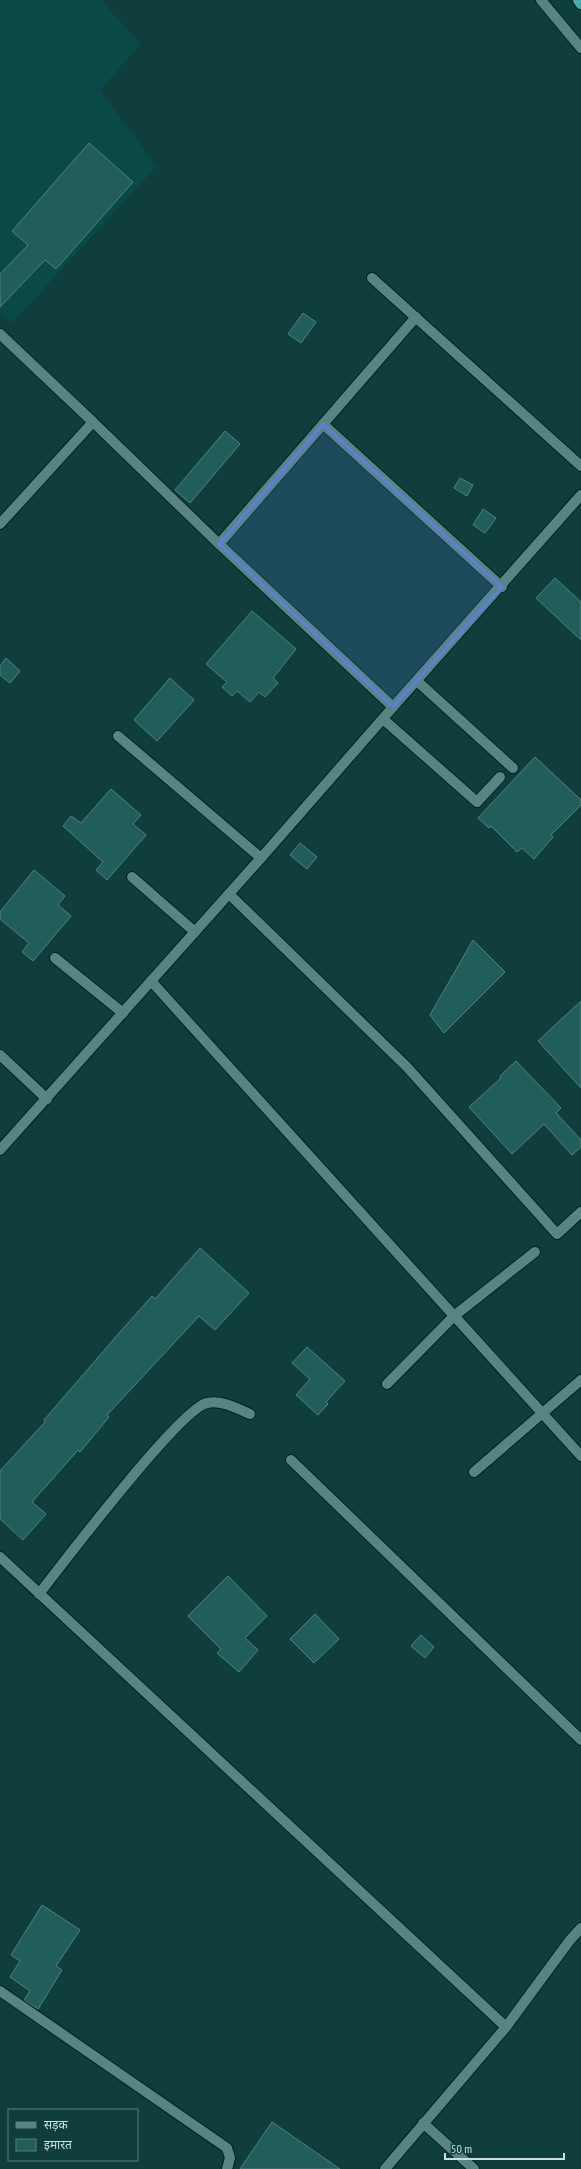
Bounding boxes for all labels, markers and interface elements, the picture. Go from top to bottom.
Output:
legend [8,2109,138,2161]
text: सड़क [44,2117,69,2132]
scale bar [445,2135,564,2161]
text: इमारत [44,2137,73,2152]
text: 50 m [451,2141,472,2156]

